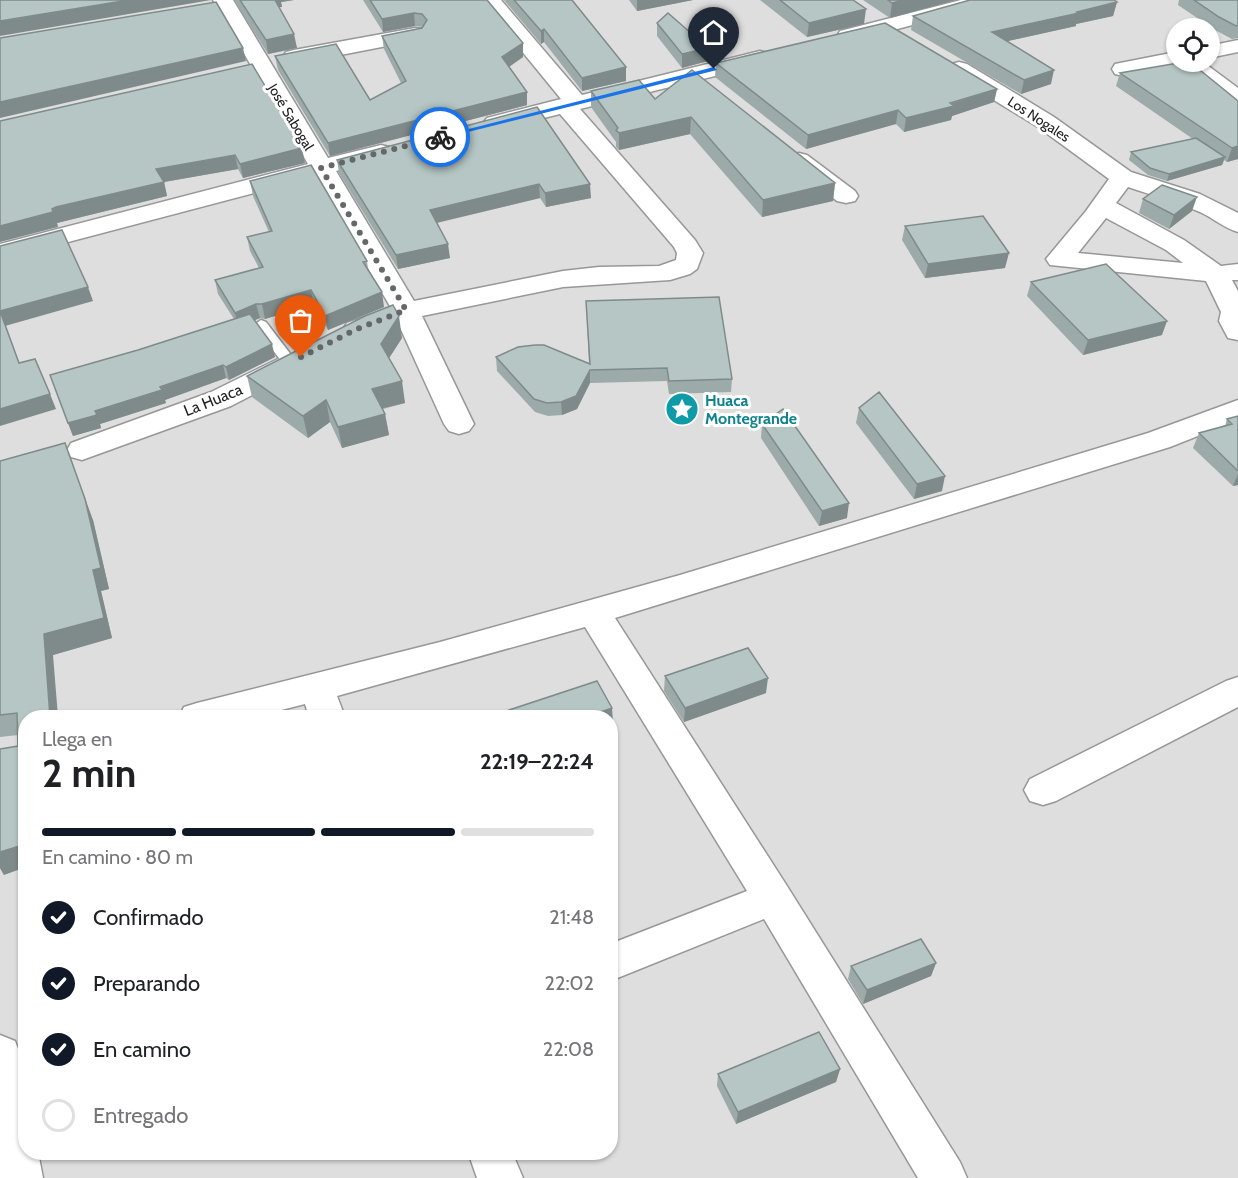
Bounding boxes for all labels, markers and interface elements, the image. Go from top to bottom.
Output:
pin [688,7,739,69]
icon: home [697,16,730,49]
map controls [1166,18,1220,72]
button: locate [1166,18,1220,72]
street label: José Sabogal [264,80,318,154]
street label: Los Nogales [1004,92,1074,146]
courier [410,107,470,167]
icon: bike [424,121,457,154]
pin [275,295,326,357]
icon: bag [284,304,317,337]
street label: La Huaca [181,380,245,420]
place icon: Huaca Montegrande [664,391,700,427]
place label: Huaca Montegrande [705,391,797,428]
text: Llega en [42,727,112,751]
text: 22:19–22:24 [480,748,594,775]
text: 2 min [42,749,136,797]
text: En camino · 80 m [42,845,193,869]
icon: check [42,901,75,934]
text: Confirmado [93,904,204,931]
text: 21:48 [549,905,594,929]
icon: check [42,967,75,1000]
text: Preparando [93,970,200,997]
text: 22:02 [544,971,594,995]
icon: check [42,1033,75,1066]
text: En camino [93,1036,191,1063]
text: 22:08 [543,1037,594,1061]
text: Entregado [93,1102,188,1129]

